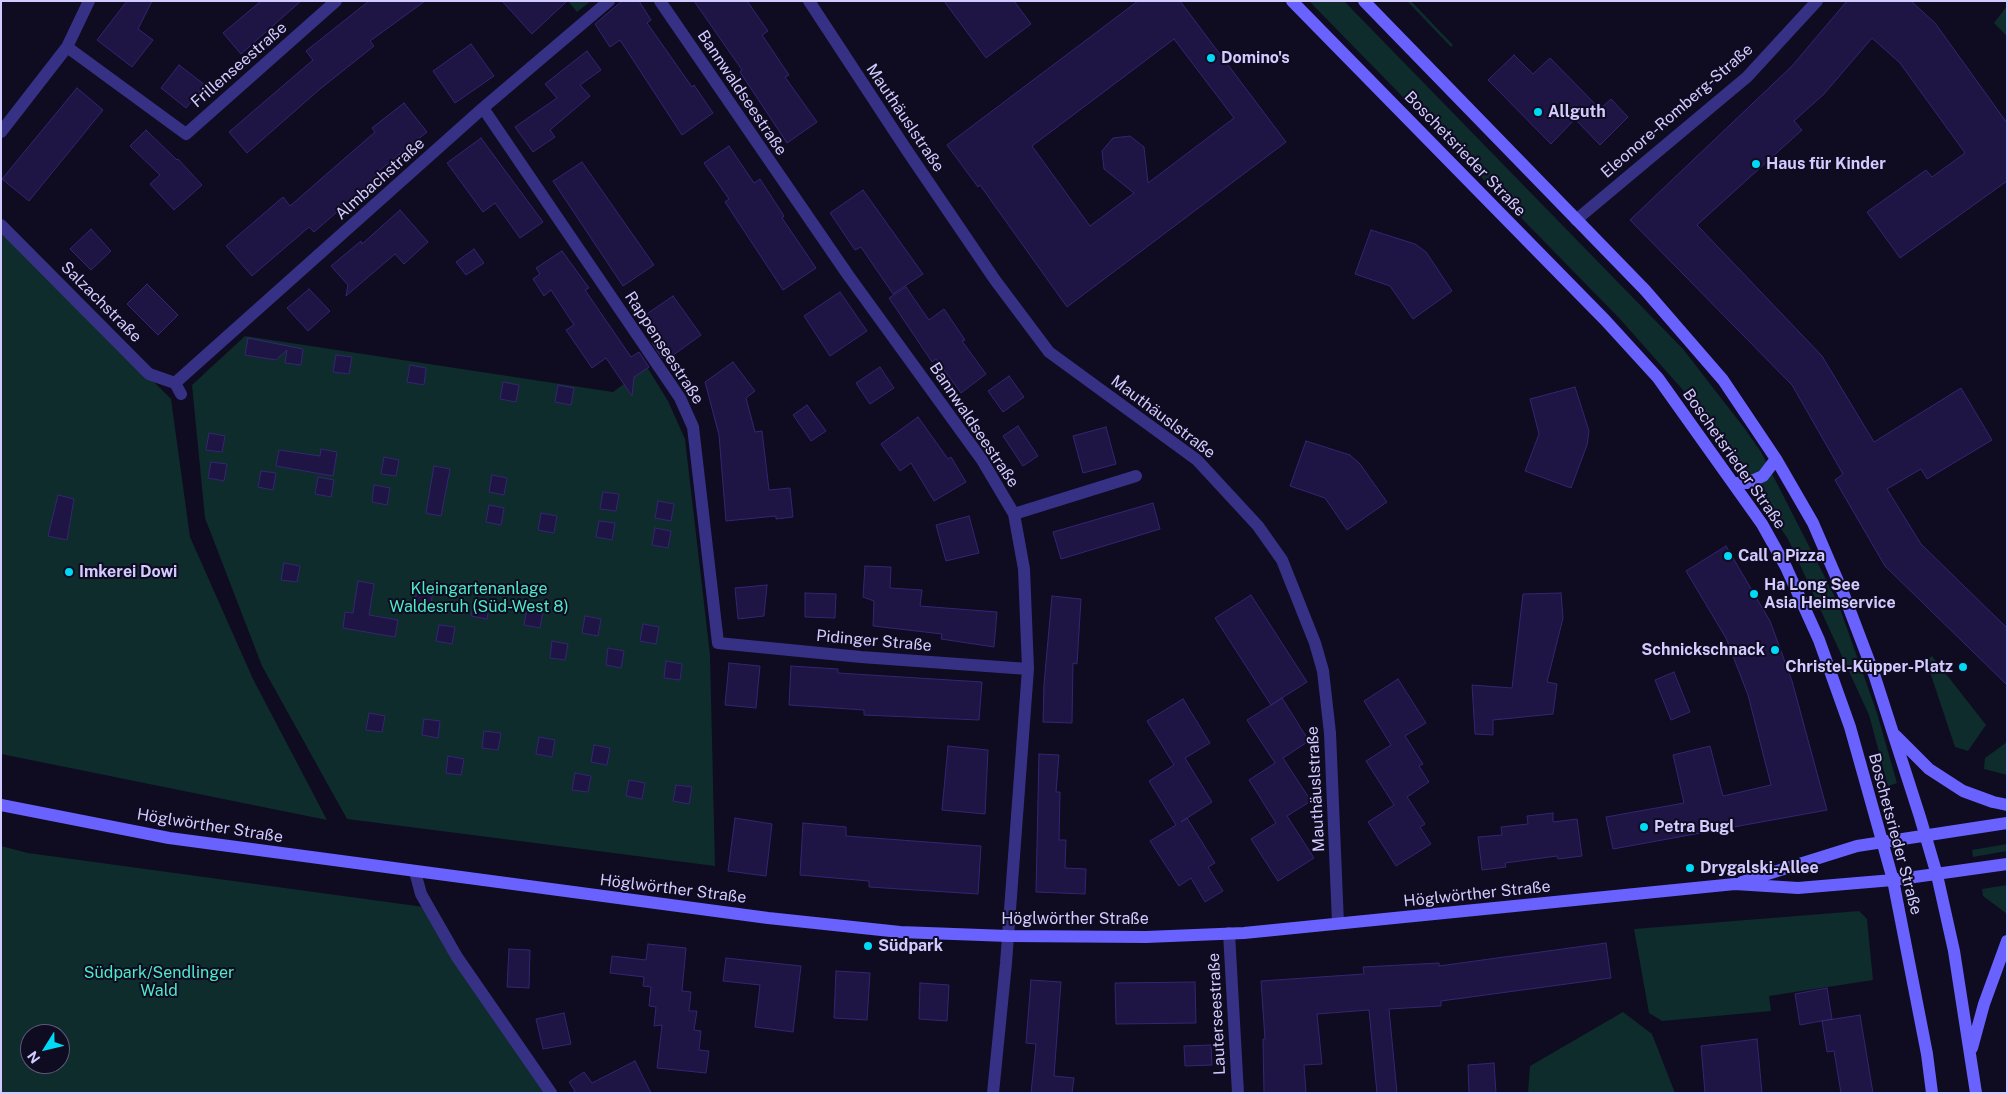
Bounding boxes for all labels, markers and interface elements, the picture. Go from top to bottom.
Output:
street label: Frillenseestraße [187,18,291,112]
street label: Bannwaldseestraße [693,27,791,159]
street label: Eleonore-Romberg-Straße [1597,40,1757,182]
place label: Domino's [1221,48,1290,68]
marker: Domino's [1205,52,1217,64]
street label: Mauthäuslstraße [862,60,948,176]
street label: Boschetsrieder Straße [1400,87,1530,221]
place label: Allguth [1548,102,1606,122]
marker: Allguth [1532,106,1544,118]
street label: Almbachstraße [331,134,429,224]
place label: Haus für Kinder [1766,154,1886,174]
marker: Haus für Kinder [1750,158,1762,170]
street label: Salzachstraße [57,258,145,346]
street label: Rappenseestraße [620,288,708,408]
street label: Bannwaldseestraße [925,359,1023,491]
street label: Mauthäuslstraße [1107,371,1219,463]
street label: Boschetsrieder Straße [1678,385,1790,533]
place label: Call a Pizza [1738,546,1825,566]
marker: Call a Pizza [1722,550,1734,562]
place label: Imkerei Dowi [79,562,177,582]
marker: Imkerei Dowi [63,566,75,578]
place label: Ha Long See Asia Heimservice [1764,575,1896,613]
park label: Kleingartenanlage Waldesruh (Süd-West 8) [389,579,569,617]
marker: Ha Long See Asia Heimservice [1748,588,1760,600]
street label: Pidinger Straße [815,626,933,656]
place label: Schnickschnack [1641,640,1765,660]
marker: Schnickschnack [1769,644,1781,656]
place label: Christel-Küpper-Platz [1785,657,1953,677]
marker: Christel-Küpper-Platz [1957,661,1969,673]
street label: Mauthäuslstraße [1303,726,1329,852]
street label: Boschetsrieder Straße [1864,751,1926,917]
street label: Höglwörther Straße [136,805,284,847]
place label: Petra Bugl [1654,817,1735,837]
marker: Petra Bugl [1638,821,1650,833]
place label: Drygalski-Allee [1700,858,1819,878]
marker: Drygalski-Allee [1684,862,1696,874]
street label: Höglwörther Straße [599,870,747,908]
street label: Höglwörther Straße [1403,877,1551,911]
street label: Höglwörther Straße [1001,909,1149,929]
place label: Südpark [878,936,943,956]
marker: Südpark [862,940,874,952]
street label: Lauterseestraße [1204,953,1230,1075]
park label: Südpark/Sendlinger Wald [84,963,234,1001]
north arrow [20,1024,70,1074]
text: N [24,1048,43,1066]

